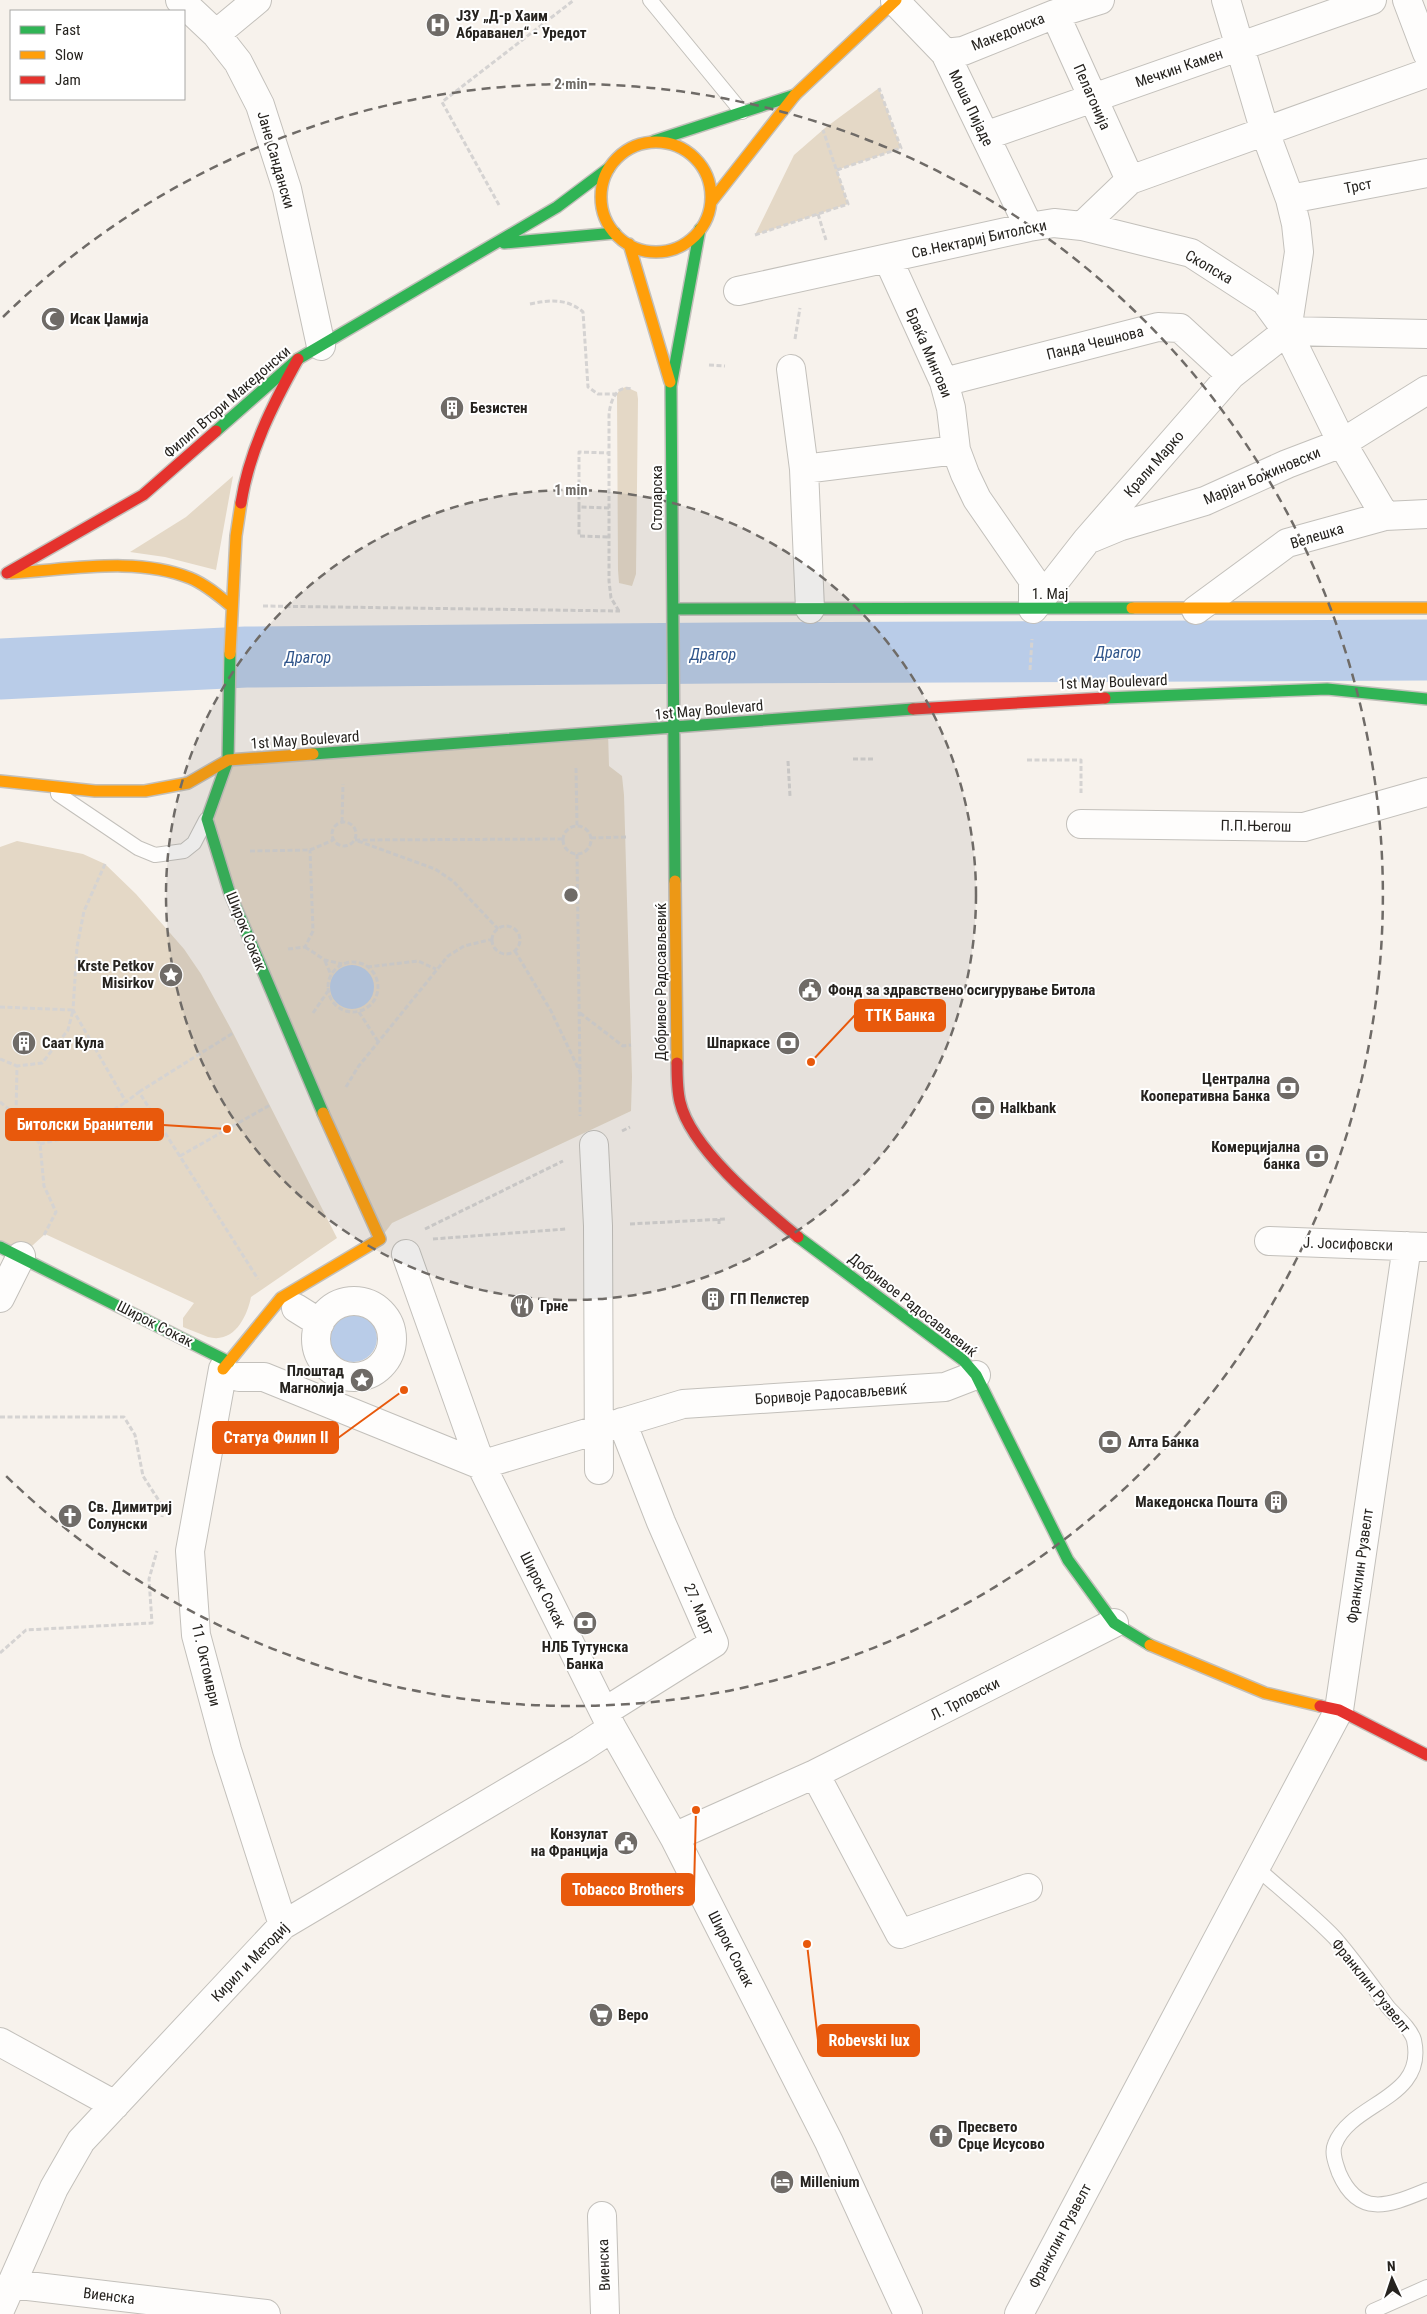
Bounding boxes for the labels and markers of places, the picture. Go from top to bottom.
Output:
place label: ЈЗУ „Д-р Хаим Абраванел“ - Уредот [456,7,587,42]
hospital icon: ЈЗУ „Д-р Хаим Абраванел“ - Уредот [425,12,451,38]
mosque icon: Исак Џамија [40,306,66,332]
place label: Исак Џамија [70,310,148,328]
building icon: Безистен [439,395,465,421]
place label: Безистен [470,399,528,417]
centre of rings [562,886,580,904]
place label: Krste Petkov Misirkov [77,957,154,992]
place icon: Krste Petkov Misirkov [158,962,184,988]
public building icon: Фонд за здравствено осигурување Битола [797,977,823,1003]
place label: Фонд за здравствено осигурување Битола [828,981,1095,999]
callout: ТТК Банка [855,1000,945,1031]
building icon: Саат Кула [11,1030,37,1056]
bank icon: Шпаркасе [775,1030,801,1056]
place label: Саат Кула [42,1034,104,1052]
place label: Шпаркасе [707,1034,770,1052]
place label: Централна Кооперативна Банка [1141,1070,1270,1105]
bank icon: Централна Кооперативна Банка [1275,1075,1301,1101]
bank icon: Halkbank [970,1095,996,1121]
place label: Halkbank [1000,1099,1057,1117]
callout: Битолски Бранители [6,1109,163,1140]
place label: Комерцијална банка [1211,1138,1300,1173]
bank icon: Комерцијална банка [1304,1143,1330,1169]
building icon: ГП Пелистер [700,1286,726,1312]
place label: ГП Пелистер [730,1290,809,1308]
restaurant icon: Грне [509,1293,535,1319]
place label: Грне [540,1297,568,1315]
place label: Плоштад Магнолија [279,1362,345,1397]
place icon: Плоштад Магнолија [349,1367,375,1393]
callout: Статуа Филип II [213,1422,338,1453]
bank icon: Алта Банка [1097,1429,1123,1455]
place label: Алта Банка [1128,1433,1199,1451]
building icon: Македонска Пошта [1263,1489,1289,1515]
place label: Македонска Пошта [1135,1493,1258,1511]
place label: Св. Димитриј Солунски [88,1498,172,1533]
church icon: Св. Димитриј Солунски [57,1503,83,1529]
bank icon: НЛБ Тутунска Банка [572,1610,598,1636]
place label: НЛБ Тутунска Банка [542,1638,628,1673]
place label: Конзулат на Франција [531,1825,608,1860]
public building icon: Конзулат на Франција [613,1830,639,1856]
callout: Tobacco Brothers [562,1874,694,1905]
supermarket icon: Веро [588,2002,614,2028]
place label: Веро [618,2006,648,2024]
callout: Robevski lux [818,2025,919,2056]
place label: Пресвето Срце Исусово [958,2118,1045,2153]
church icon: Пресвето Срце Исусово [928,2123,954,2149]
hotel icon: Millenium [769,2169,795,2195]
place label: Millenium [800,2173,860,2191]

